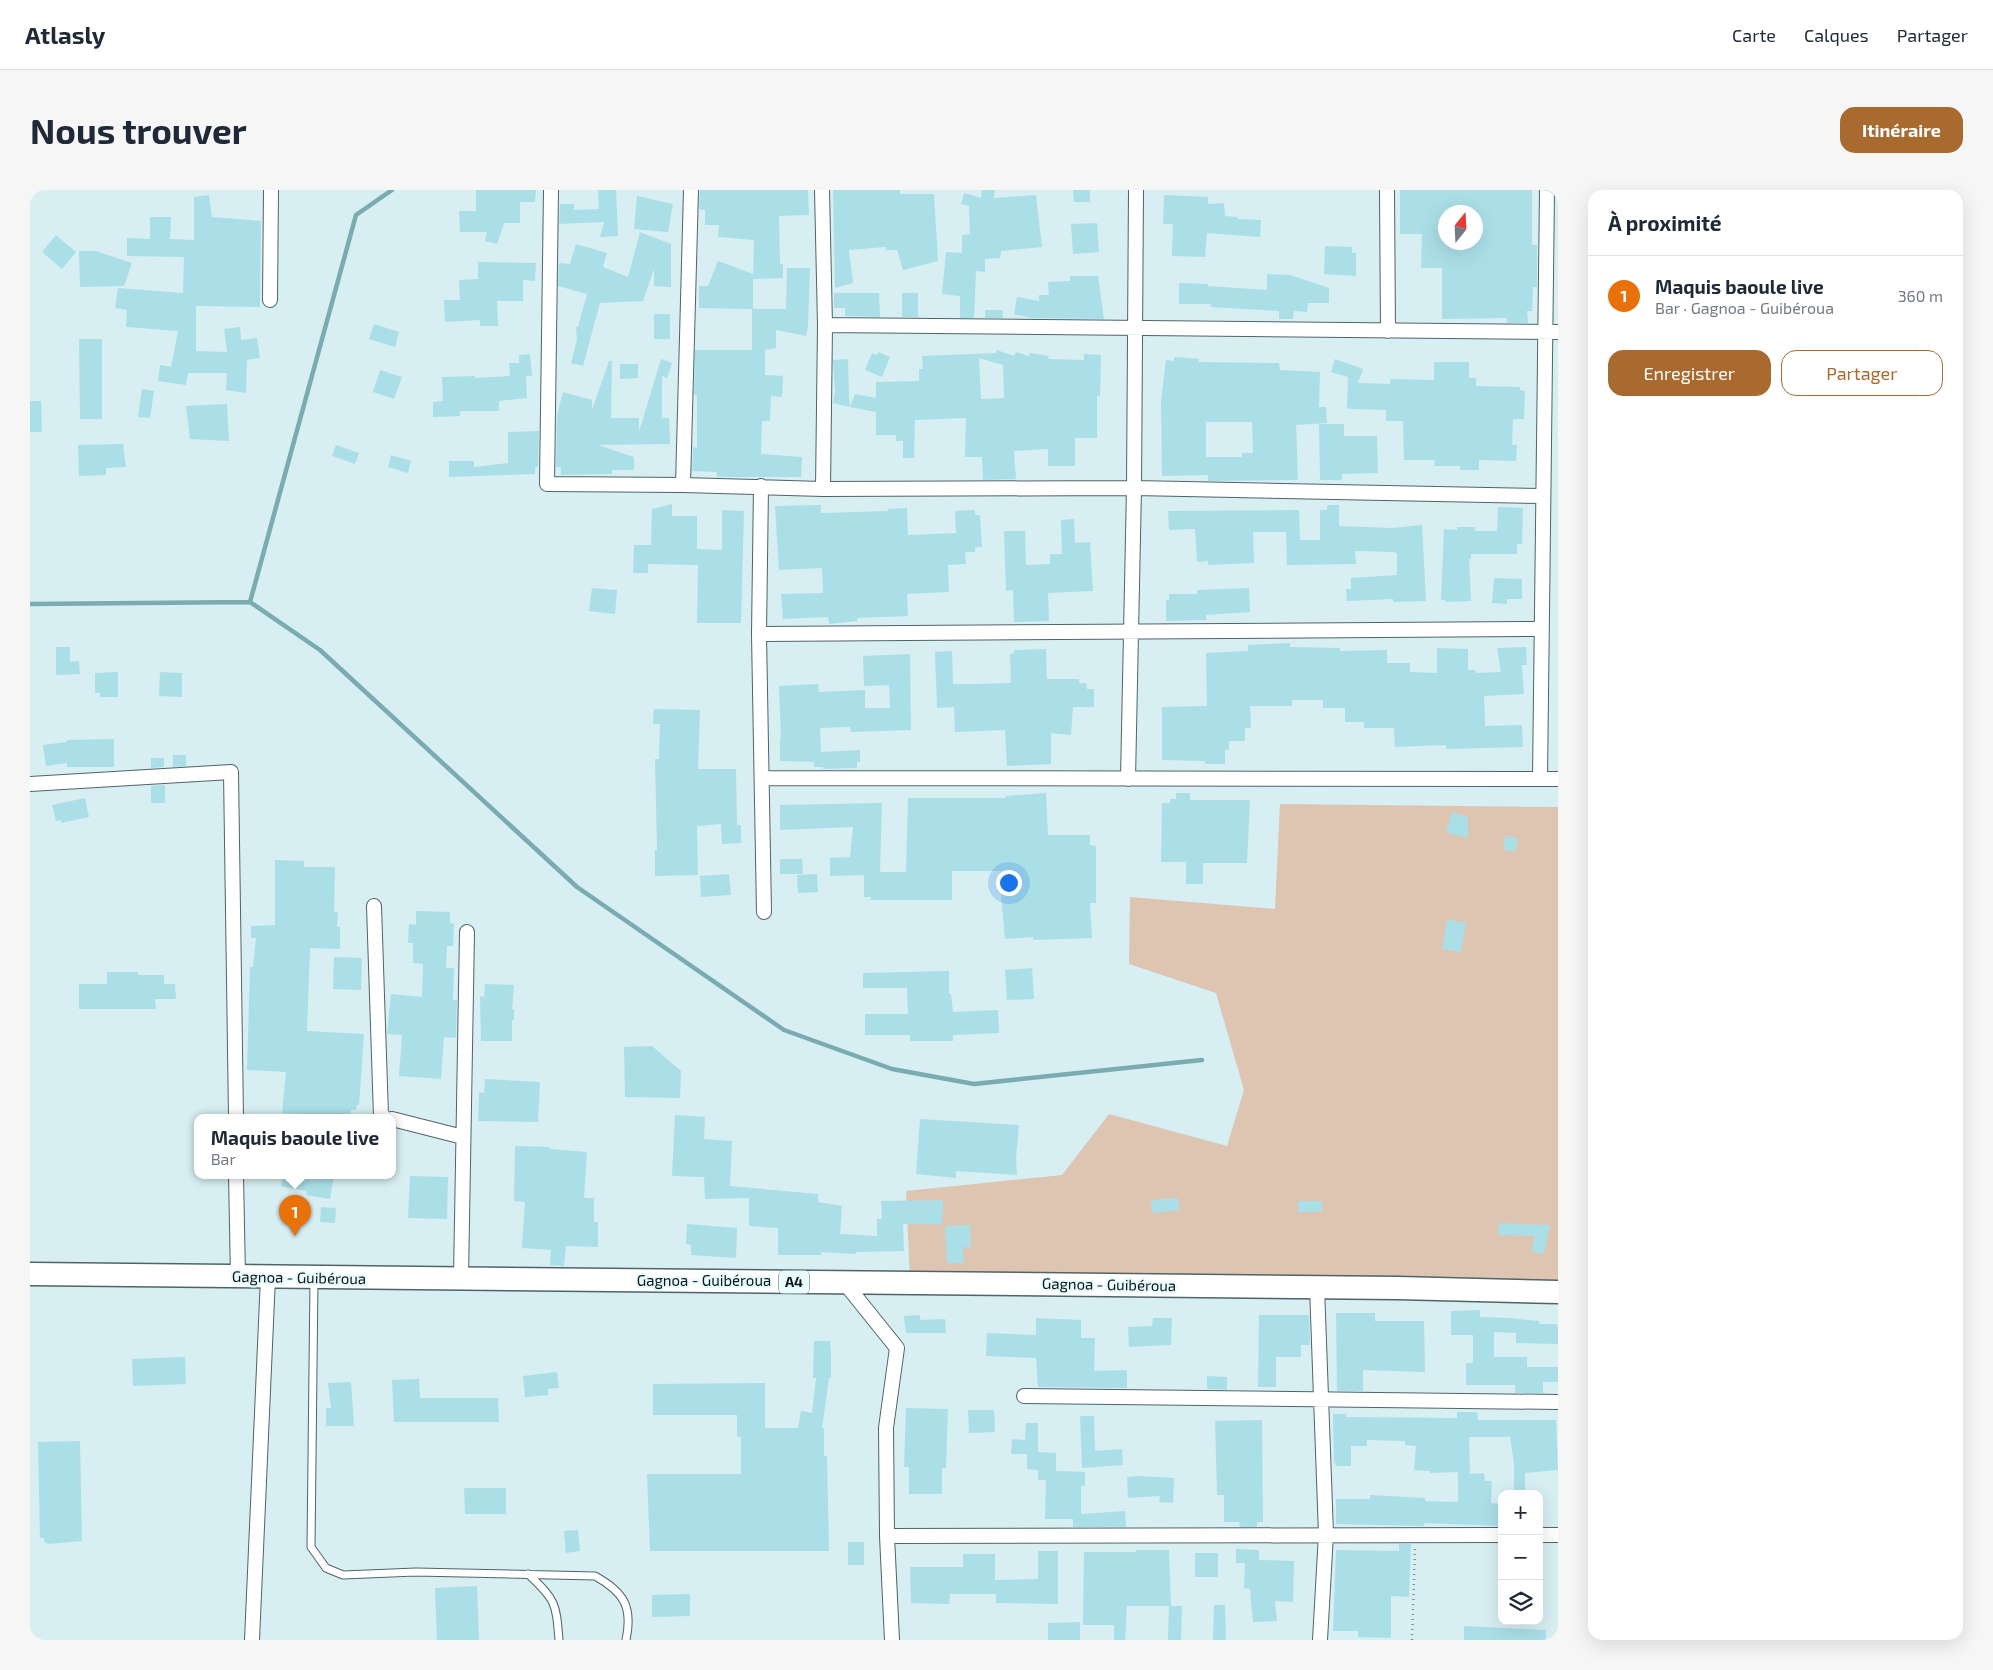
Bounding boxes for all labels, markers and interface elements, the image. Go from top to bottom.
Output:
text: Atlasly [25,20,105,49]
text: Carte [1732,24,1776,46]
text: Calques [1804,24,1869,46]
text: Partager [1897,24,1968,46]
button: Itinéraire [1840,107,1963,153]
text: Nous trouver [30,109,247,151]
north arrow [1438,205,1483,250]
text: À proximité [1608,210,1722,235]
text: Maquis baoule live [1655,275,1824,298]
text: 1 [1621,286,1627,305]
text: 360 m [1898,286,1943,305]
text: Bar · Gagnoa - Guibéroua [1655,298,1834,317]
button: Enregistrer [1608,350,1771,396]
button: Partager [1781,350,1943,396]
your location [996,870,1022,896]
popup [194,1114,396,1179]
text: Maquis baoule live [211,1126,379,1149]
text: Bar [211,1149,236,1168]
pin: 1 [279,1195,311,1236]
street label: Gagnoa - Guibéroua [232,1267,366,1287]
road number: A4 [779,1270,809,1294]
street label: Gagnoa - Guibéroua [637,1271,771,1289]
street label: Gagnoa - Guibéroua [1042,1274,1176,1294]
map controls [1498,1490,1543,1625]
button: + [1498,1490,1543,1535]
button: − [1498,1535,1543,1580]
button: layers [1498,1580,1543,1625]

